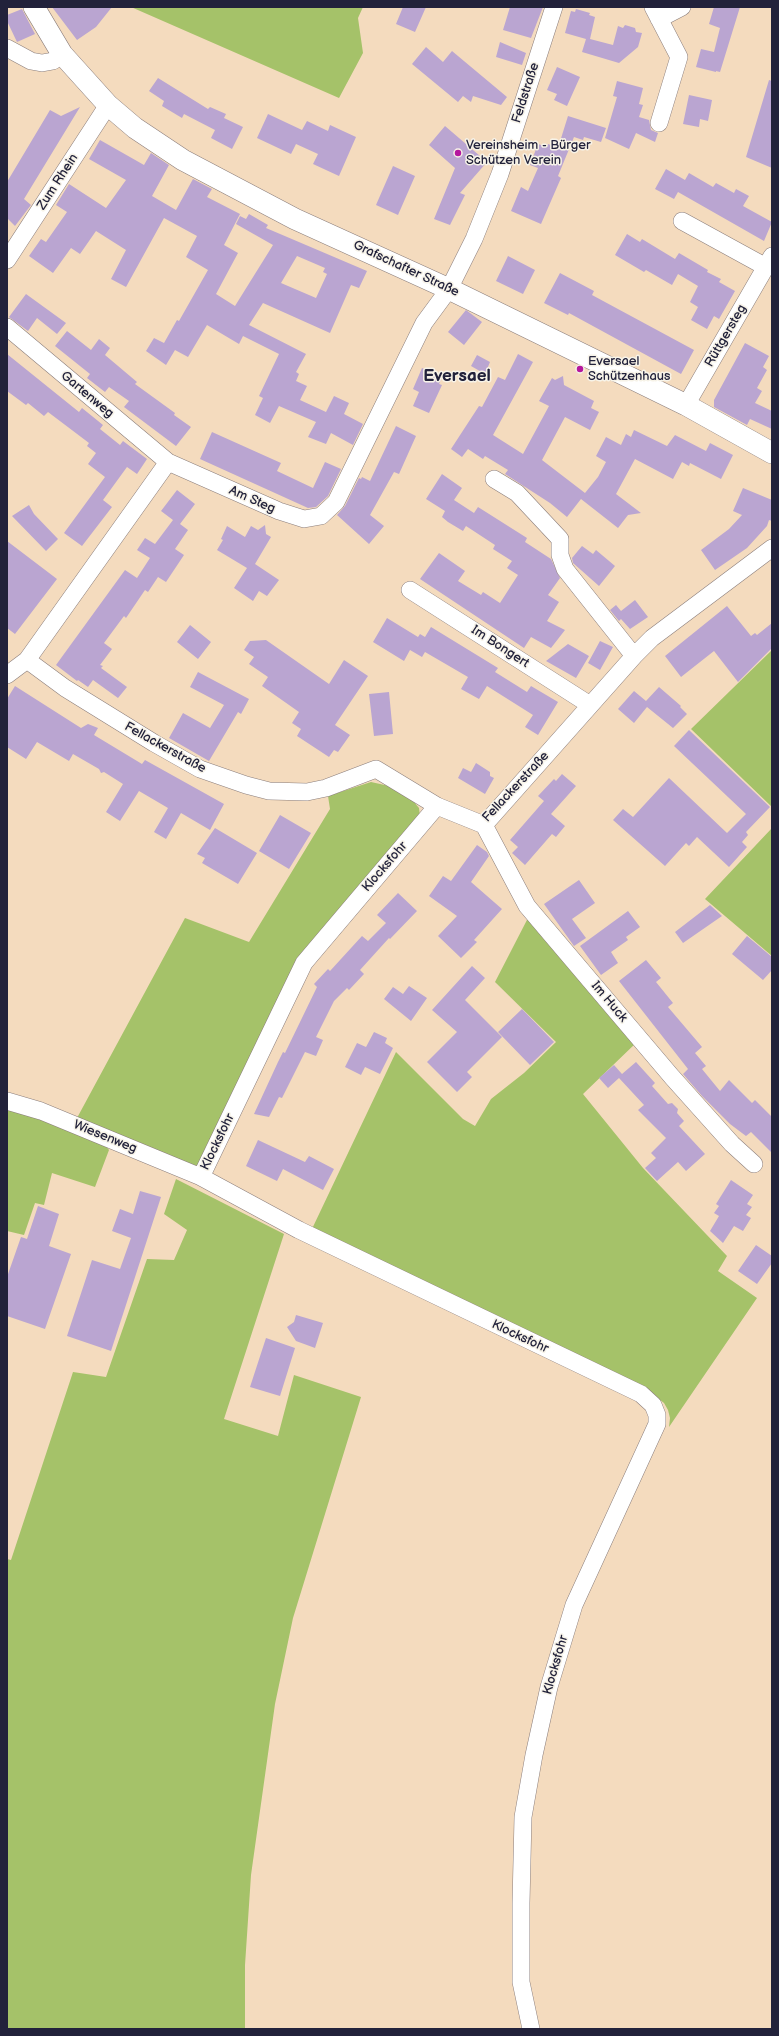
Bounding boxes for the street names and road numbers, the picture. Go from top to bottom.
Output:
street label: Feldstraße [509,61,543,125]
street label: Zum Rhein [34,151,82,213]
street label: Grafschafter Straße [350,238,462,300]
street label: Rüttgersteg [702,302,750,370]
street label: Gartenweg [57,368,117,422]
street label: Am Steg [227,483,277,517]
street label: Im Bongert [468,622,532,672]
street label: Fellackerstraße [122,719,208,777]
street label: Fellackerstraße [479,748,553,826]
street label: Klocksfohr [359,839,411,895]
street label: Im Huck [587,978,631,1026]
street label: Klocksfohr [198,1111,238,1173]
street label: Wiesenweg [71,1117,139,1157]
street label: Klocksfohr [489,1317,551,1357]
street label: Klocksfohr [540,1633,572,1697]

